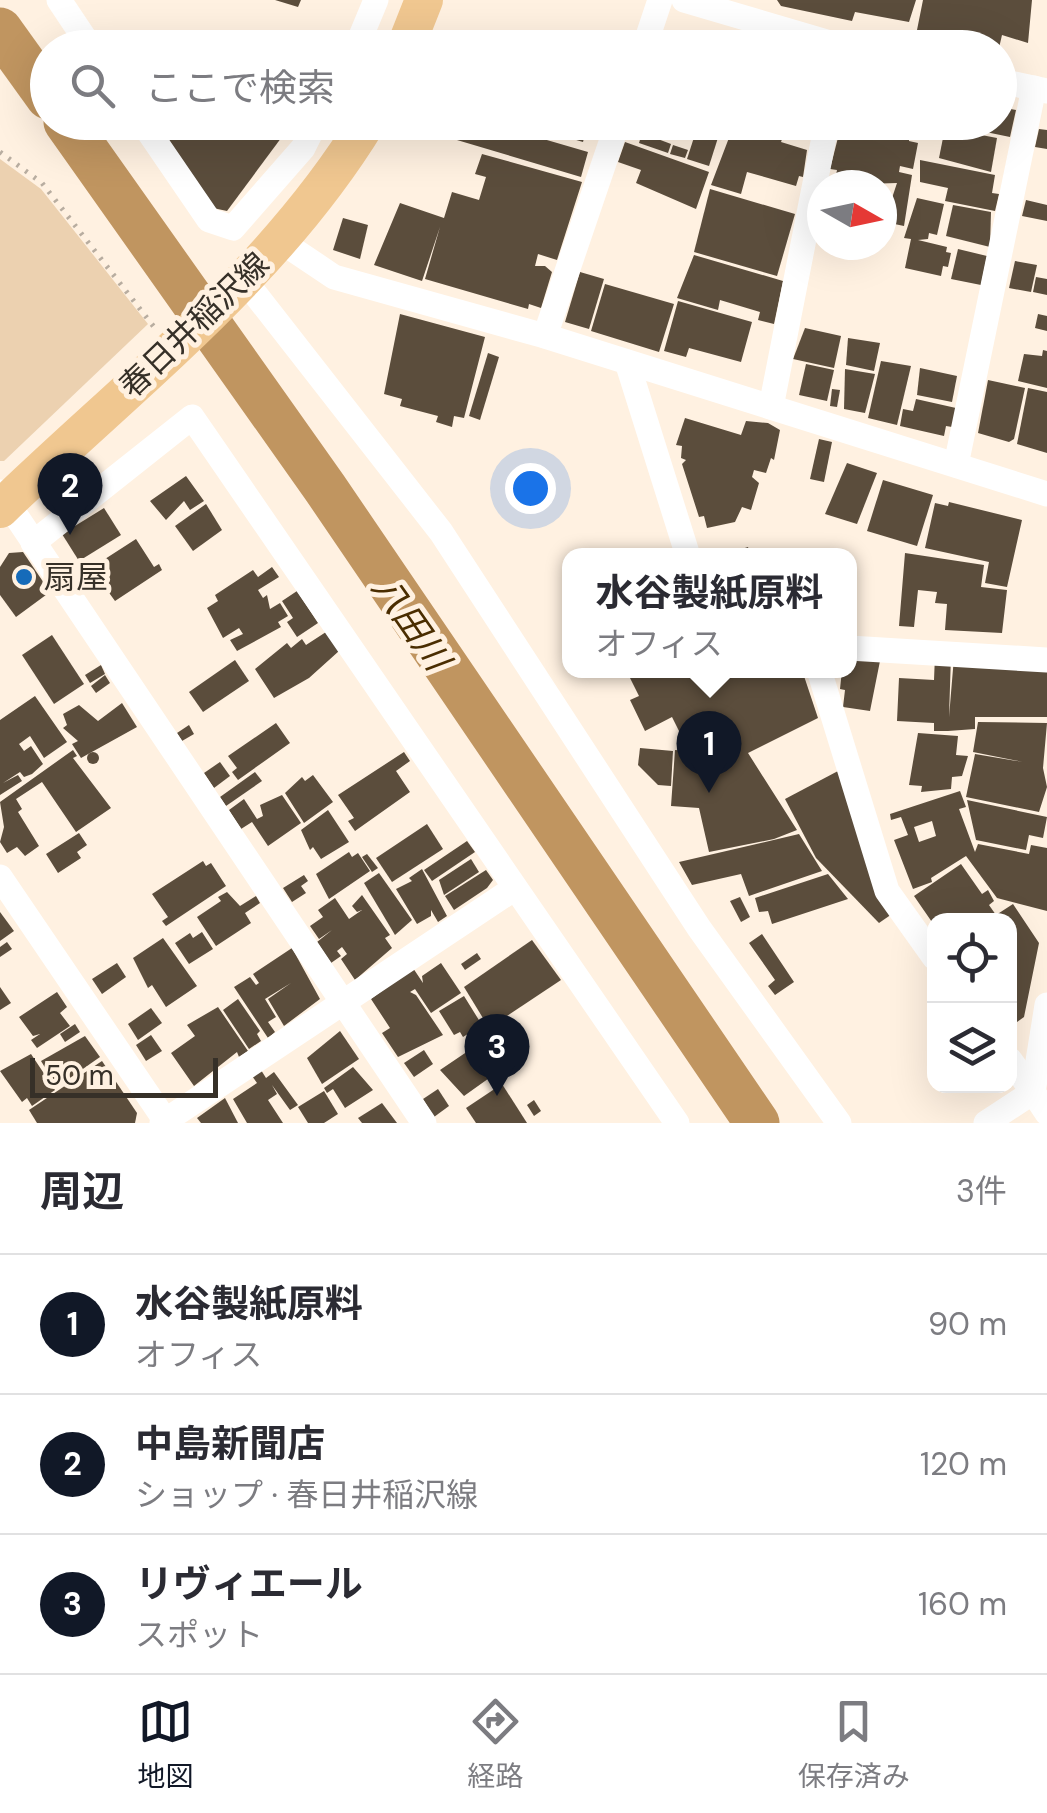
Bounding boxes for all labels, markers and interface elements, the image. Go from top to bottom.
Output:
search box [30,30,1017,140]
icon: search [65,58,120,113]
text: ここで検索 [145,63,335,113]
north arrow [807,170,897,260]
street label: 春日井稲沢線 [110,243,278,407]
pin: 2 [38,452,102,535]
your location [505,463,556,514]
popup [562,548,857,678]
place label: 扇屋 [44,556,108,598]
marker: 扇屋 [13,566,35,588]
water label: 八田川 [362,567,462,682]
text: 水谷製紙原料 [595,568,824,618]
text: オフィス [595,623,723,665]
pin: 1 [676,710,742,793]
map controls [927,913,1017,1093]
button: locate [927,913,1017,1003]
button: layers [927,1003,1017,1093]
pin: 3 [464,1014,530,1096]
scale bar [30,1053,218,1098]
text: 50 m [45,1057,114,1094]
text: 周辺 [40,1164,124,1219]
text: 3件 [956,1170,1007,1212]
text: 水谷製紙原料 [135,1279,363,1329]
text: 1 [67,1303,78,1345]
text: 90 m [928,1303,1007,1345]
text: オフィス [135,1334,262,1376]
text: 中島新聞店 [135,1419,325,1469]
text: 2 [63,1443,82,1485]
text: 120 m [920,1443,1007,1485]
text: ショップ · 春日井稲沢線 [135,1474,478,1516]
text: リヴィエール [135,1559,363,1609]
text: 3 [63,1583,82,1625]
text: 160 m [918,1583,1007,1625]
text: スポット [135,1614,263,1656]
tab: 地図 [137,1694,193,1795]
tab: 経路 [467,1694,524,1795]
tab: 保存済み [798,1694,910,1795]

